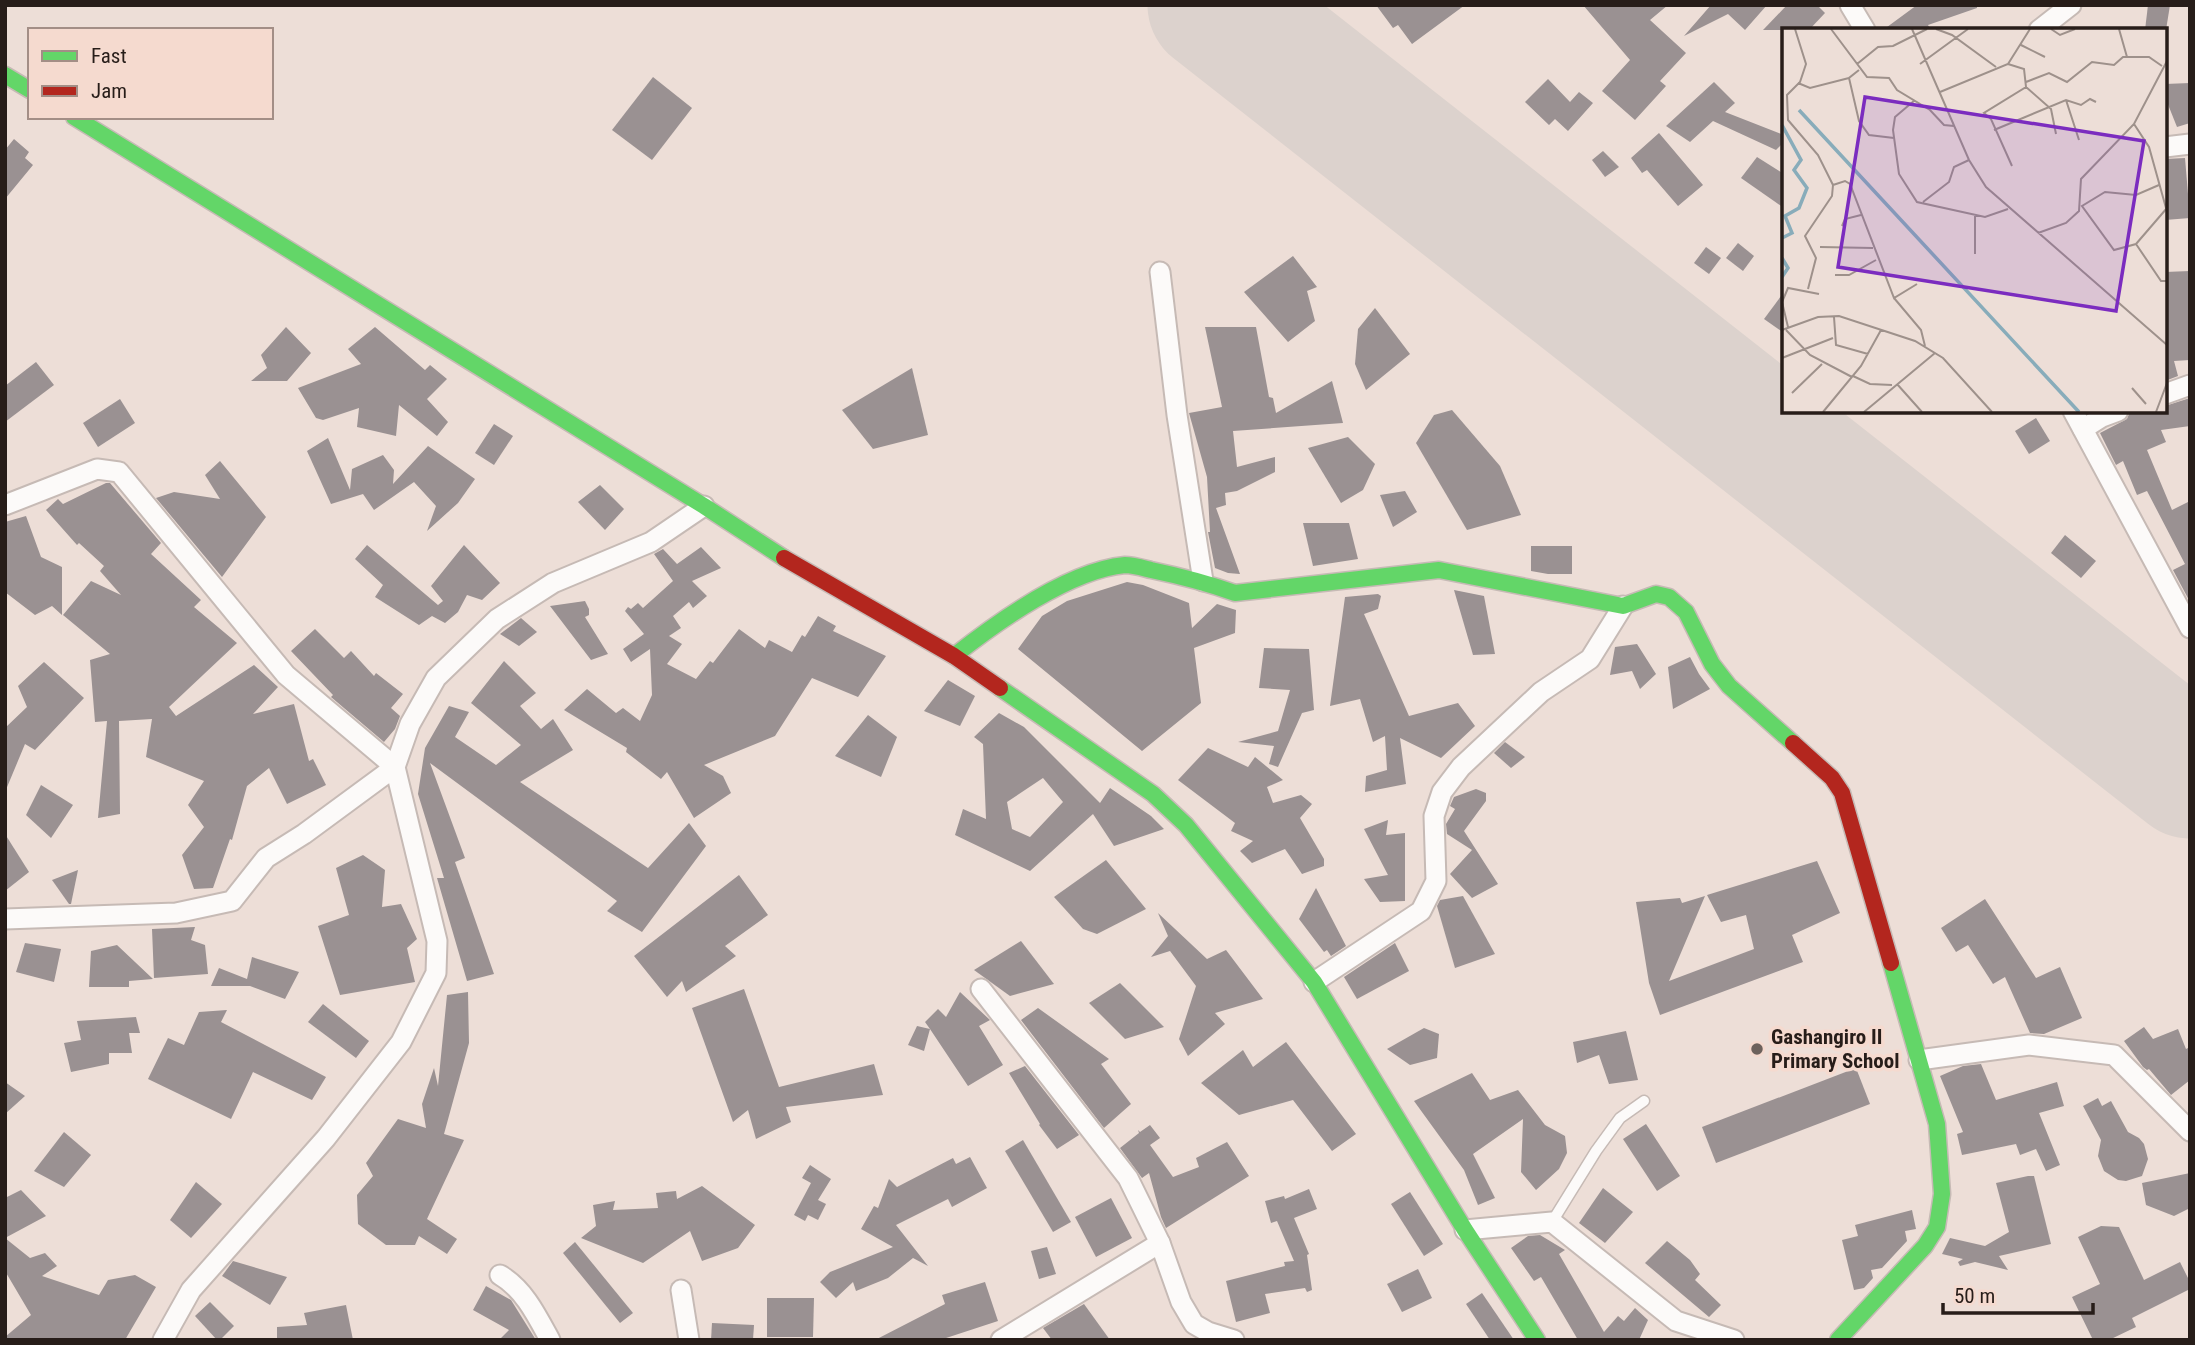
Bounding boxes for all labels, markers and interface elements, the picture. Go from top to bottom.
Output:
legend [28,28,273,119]
inset map [1782,28,2167,413]
text: Fast [91,44,127,68]
text: Jam [91,79,127,103]
place label: Gashangiro II Primary School [1771,1025,1900,1073]
marker: Gashangiro II Primary School [1749,1041,1765,1057]
scale bar [1943,1272,2094,1316]
text: 50 m [1954,1284,1995,1308]

